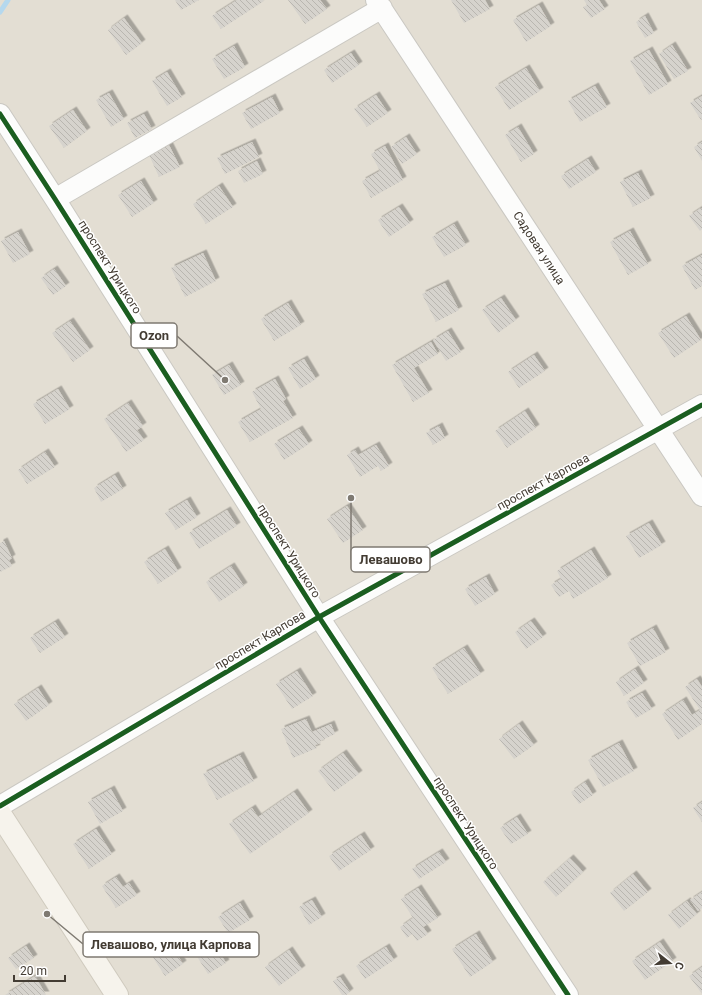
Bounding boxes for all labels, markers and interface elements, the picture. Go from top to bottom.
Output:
street label: Садовая улица [510,209,568,287]
street label: проспект Урицкого [75,217,145,317]
callout: Ozon [131,323,177,348]
text: Ozon [139,328,169,343]
street label: проспект Карпова [494,451,592,513]
street label: проспект Урицкого [254,501,324,601]
callout: Левашово [351,547,430,572]
text: Левашово [359,552,423,567]
street label: проспект Карпова [212,607,308,673]
street label: проспект Урицкого [431,774,501,872]
callout: Левашово, улица Карпова [83,932,259,957]
text: Левашово, улица Карпова [91,937,251,952]
north arrow [650,943,690,983]
scale bar [14,957,65,983]
text: С [672,960,686,971]
text: 20 m [20,964,47,978]

